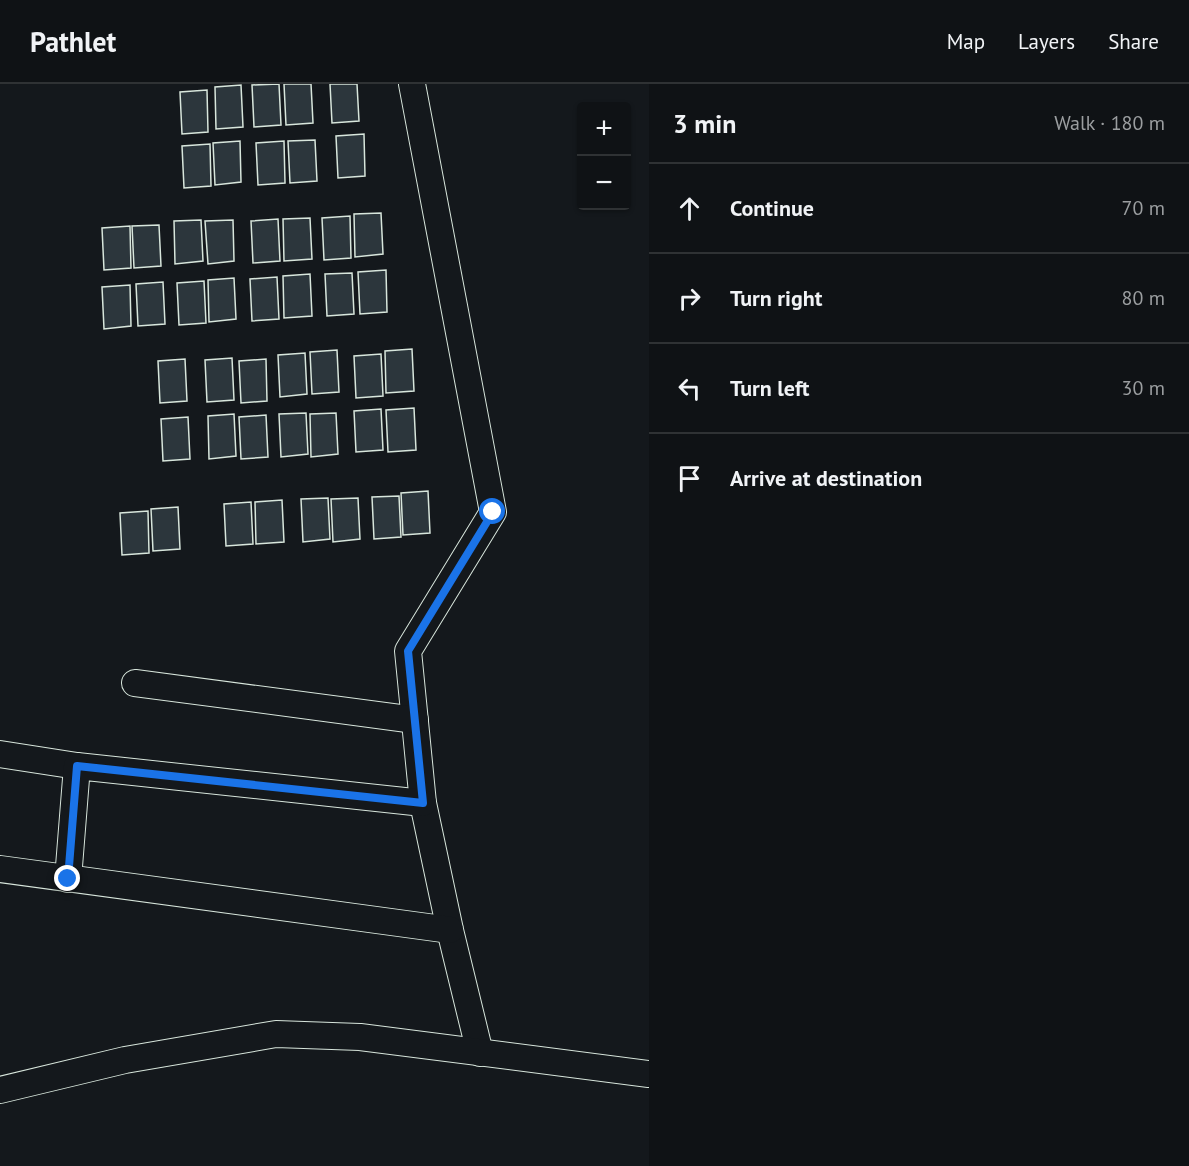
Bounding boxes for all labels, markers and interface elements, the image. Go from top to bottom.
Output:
text: Pathlet [30,23,116,60]
text: Map [947,28,985,55]
text: Layers [1018,28,1075,55]
text: Share [1108,28,1159,55]
map controls [577,102,631,210]
button: + [577,102,631,156]
text: 3 min [673,107,736,140]
text: Walk · 180 m [1054,110,1165,136]
button: − [577,156,631,210]
icon: ahead [673,192,706,225]
text: Continue [730,194,814,222]
text: 70 m [1122,195,1165,221]
icon: right [673,282,706,315]
text: Turn right [730,284,822,312]
text: 80 m [1122,285,1165,311]
icon: left [673,372,706,405]
text: Turn left [730,374,810,402]
text: 30 m [1122,375,1165,401]
icon: arrive [673,462,706,495]
text: Arrive at destination [730,464,922,492]
route start [479,498,505,524]
route end [54,865,80,891]

